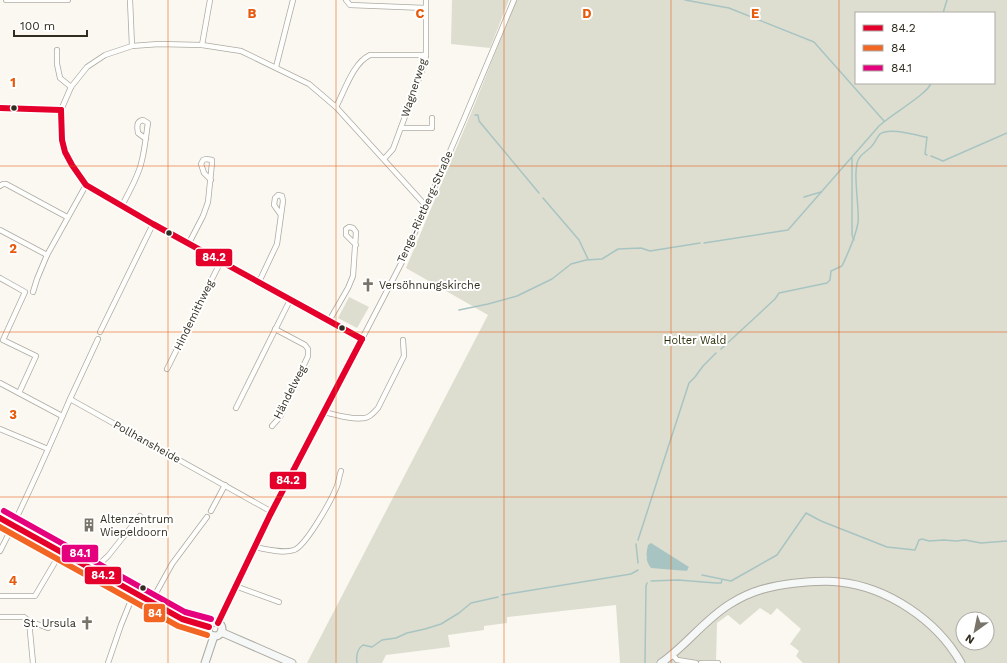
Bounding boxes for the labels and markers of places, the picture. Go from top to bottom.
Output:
unlabelled marker [9,103,19,113]
unlabelled marker [164,228,174,238]
church icon: Versöhnungskirche [360,277,376,293]
place label: Versöhnungskirche [379,279,480,292]
unlabelled marker [337,323,347,333]
place label: Altenzentrum Wiepeldoorn [100,513,173,539]
building icon: Altenzentrum Wiepeldoorn [81,517,97,533]
unlabelled marker [138,583,148,593]
church icon: St. Ursula [79,615,95,631]
place label: St. Ursula [23,617,76,630]

